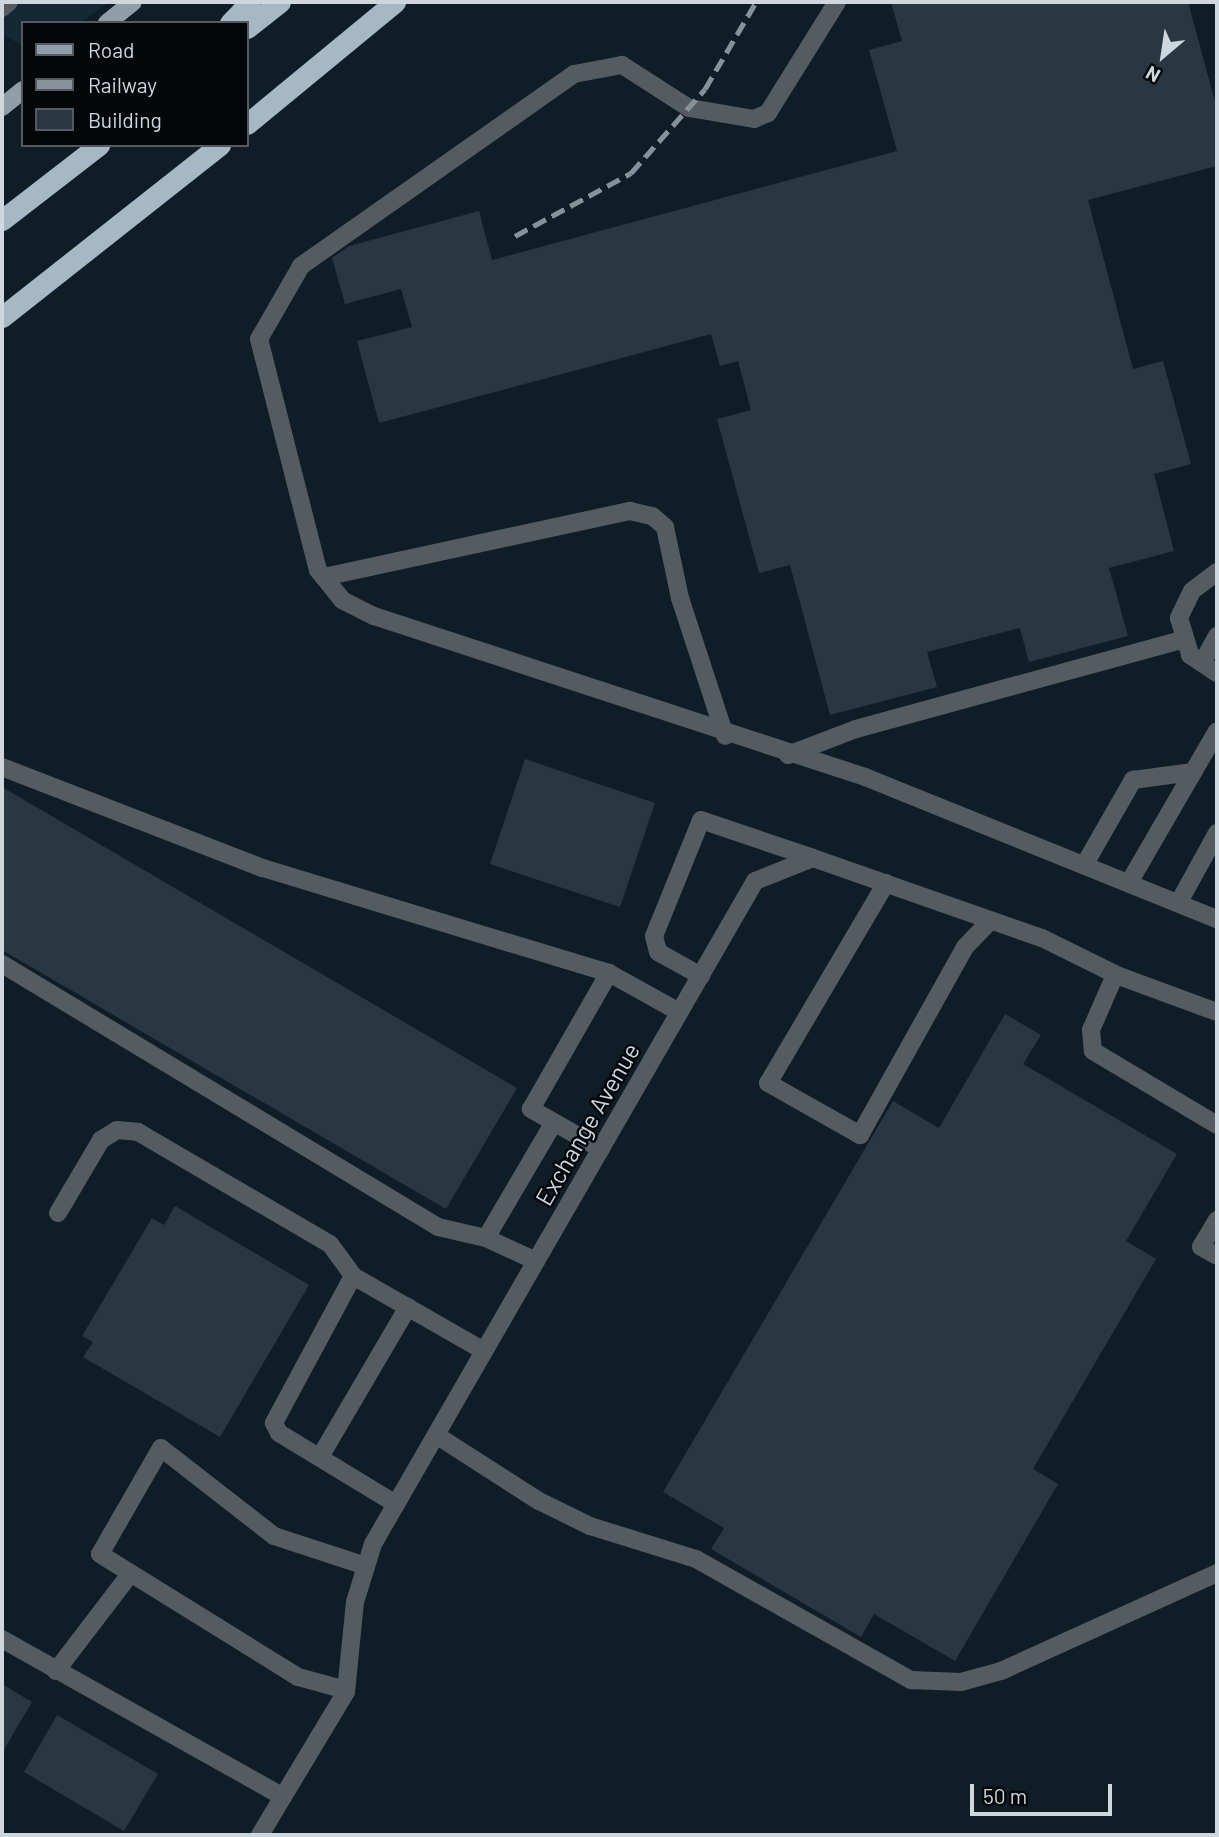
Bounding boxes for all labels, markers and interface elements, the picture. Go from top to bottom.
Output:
legend [21,21,248,147]
north arrow [1128,21,1198,91]
text: Road [88,37,134,62]
text: N [1141,62,1164,88]
text: Railway [88,72,157,97]
text: Building [88,107,162,132]
street label: Exchange Avenue [529,1038,645,1210]
scale bar [974,1770,1116,1814]
text: 50 m [983,1783,1027,1808]

